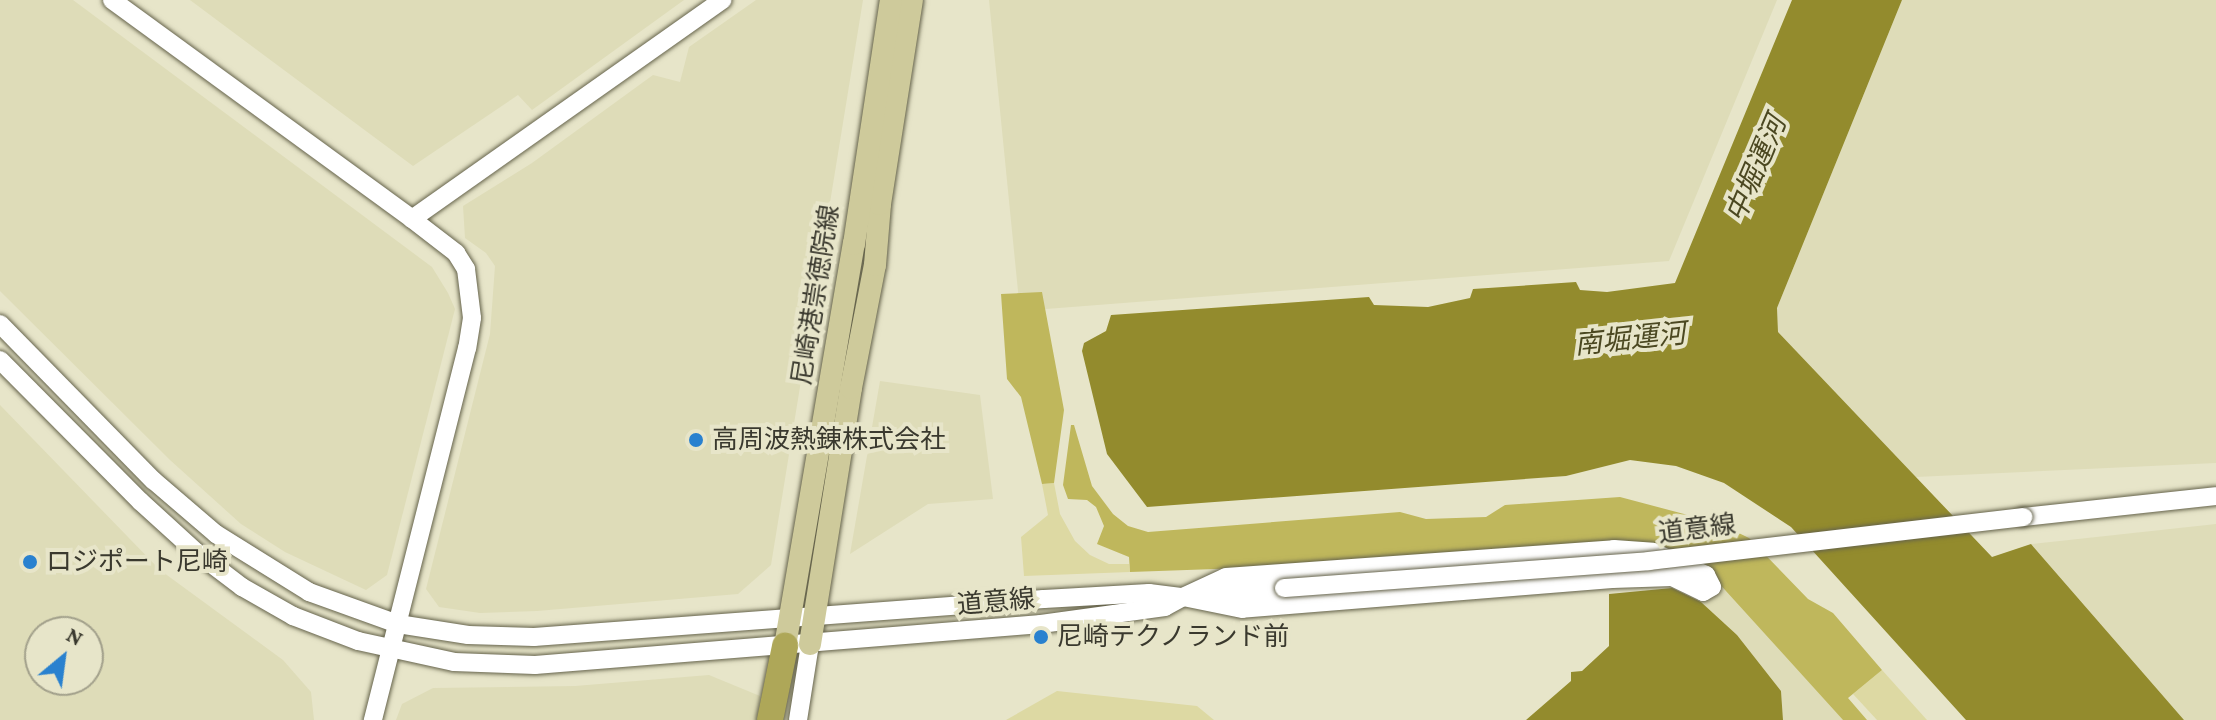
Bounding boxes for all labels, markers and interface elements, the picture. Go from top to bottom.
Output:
water label: 中堀運河 [1719,111,1793,227]
street label: 尼崎港崇徳院線 [786,203,846,387]
water label: 南堀運河 [1573,316,1687,362]
place label: 高周波熱錬株式会社 [712,424,946,456]
marker: 高周波熱錬株式会社 [687,431,705,449]
street label: 道意線 [1656,509,1738,549]
place label: ロジポート尼崎 [46,546,228,578]
marker: ロジポート尼崎 [21,553,39,571]
street label: 道意線 [956,583,1036,621]
north arrow [24,616,104,696]
place label: 尼崎テクノランド前 [1057,621,1291,653]
text: N [62,622,88,651]
marker: 尼崎テクノランド前 [1032,628,1050,646]

